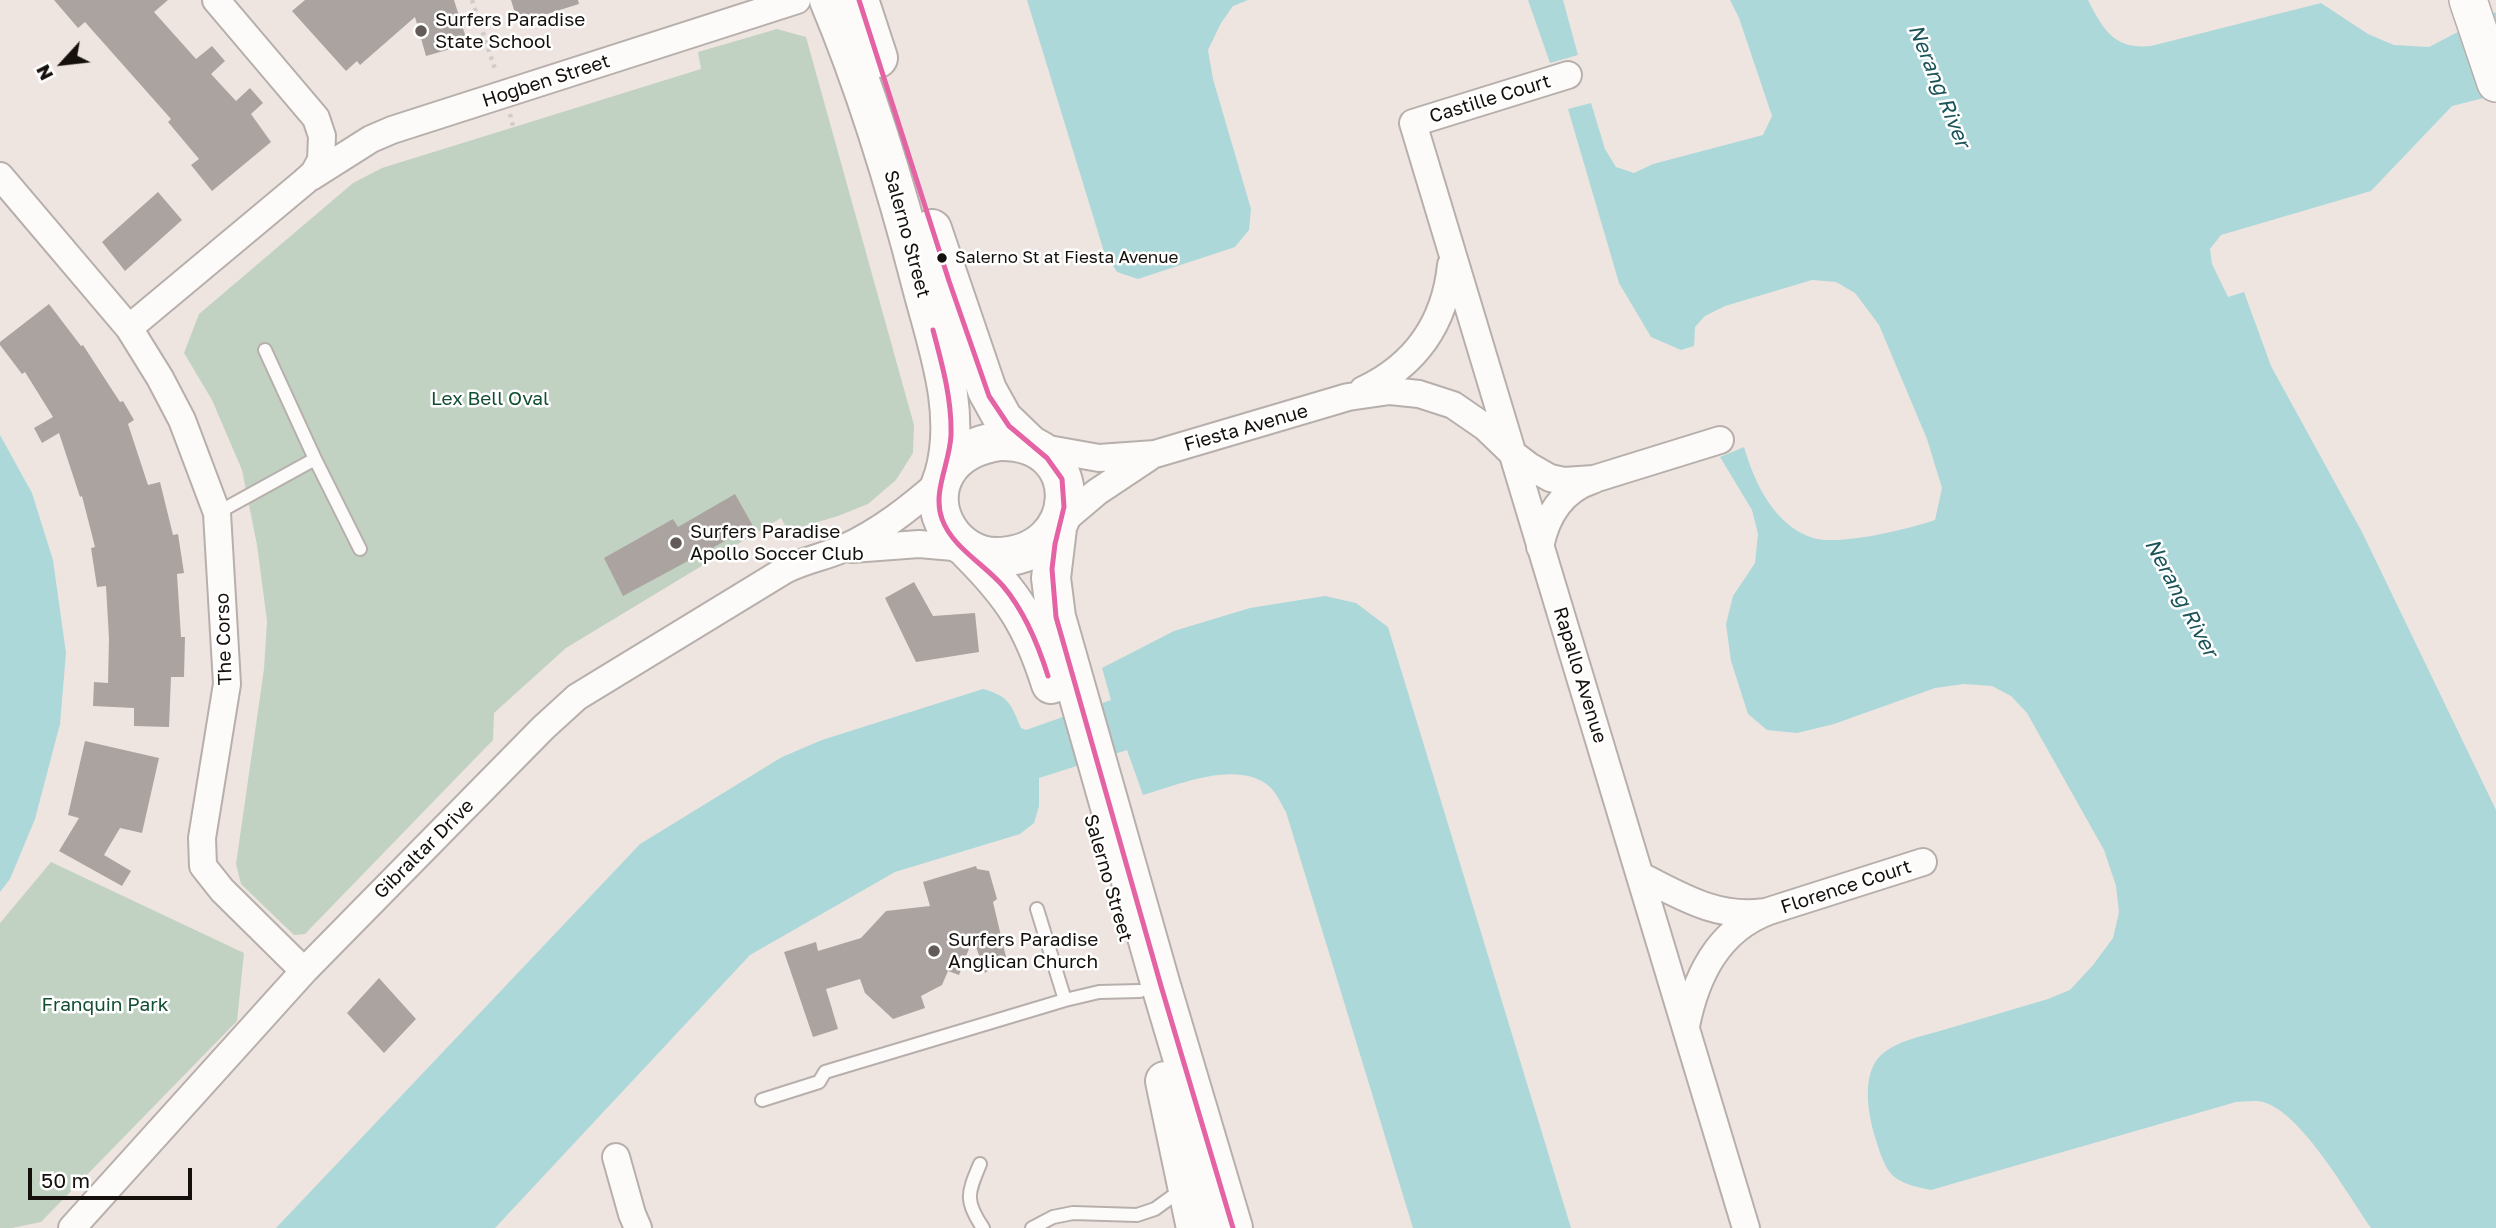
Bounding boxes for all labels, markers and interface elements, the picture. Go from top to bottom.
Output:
place label: Surfers Paradise State School [435,9,585,53]
water label: Nerang River [1903,21,1975,151]
marker: Surfers Paradise State School [413,23,429,39]
north arrow [28,28,98,98]
street label: Hogben Street [479,50,613,112]
text: N [30,61,57,84]
street label: Castille Court [1427,70,1553,128]
street label: Salerno Street [879,168,935,300]
place label: Salerno St at Fiesta Avenue [955,248,1178,268]
marker: Salerno St at Fiesta Avenue [935,251,949,265]
park label: Lex Bell Oval [431,388,549,410]
street label: Fiesta Avenue [1182,399,1310,457]
place label: Surfers Paradise Apollo Soccer Club [690,521,864,565]
water label: Nerang River [2139,534,2223,662]
marker: Surfers Paradise Apollo Soccer Club [668,535,684,551]
street label: The Corso [211,592,237,686]
street label: Rapallo Avenue [1548,604,1612,746]
street label: Gibraltar Drive [369,794,479,904]
street label: Salerno Street [1079,812,1137,944]
street label: Florence Court [1778,855,1914,919]
place label: Surfers Paradise Anglican Church [948,929,1098,973]
marker: Surfers Paradise Anglican Church [926,943,942,959]
park label: Franquin Park [42,994,168,1016]
scale bar [32,1154,196,1198]
text: 50 m [41,1167,90,1193]

